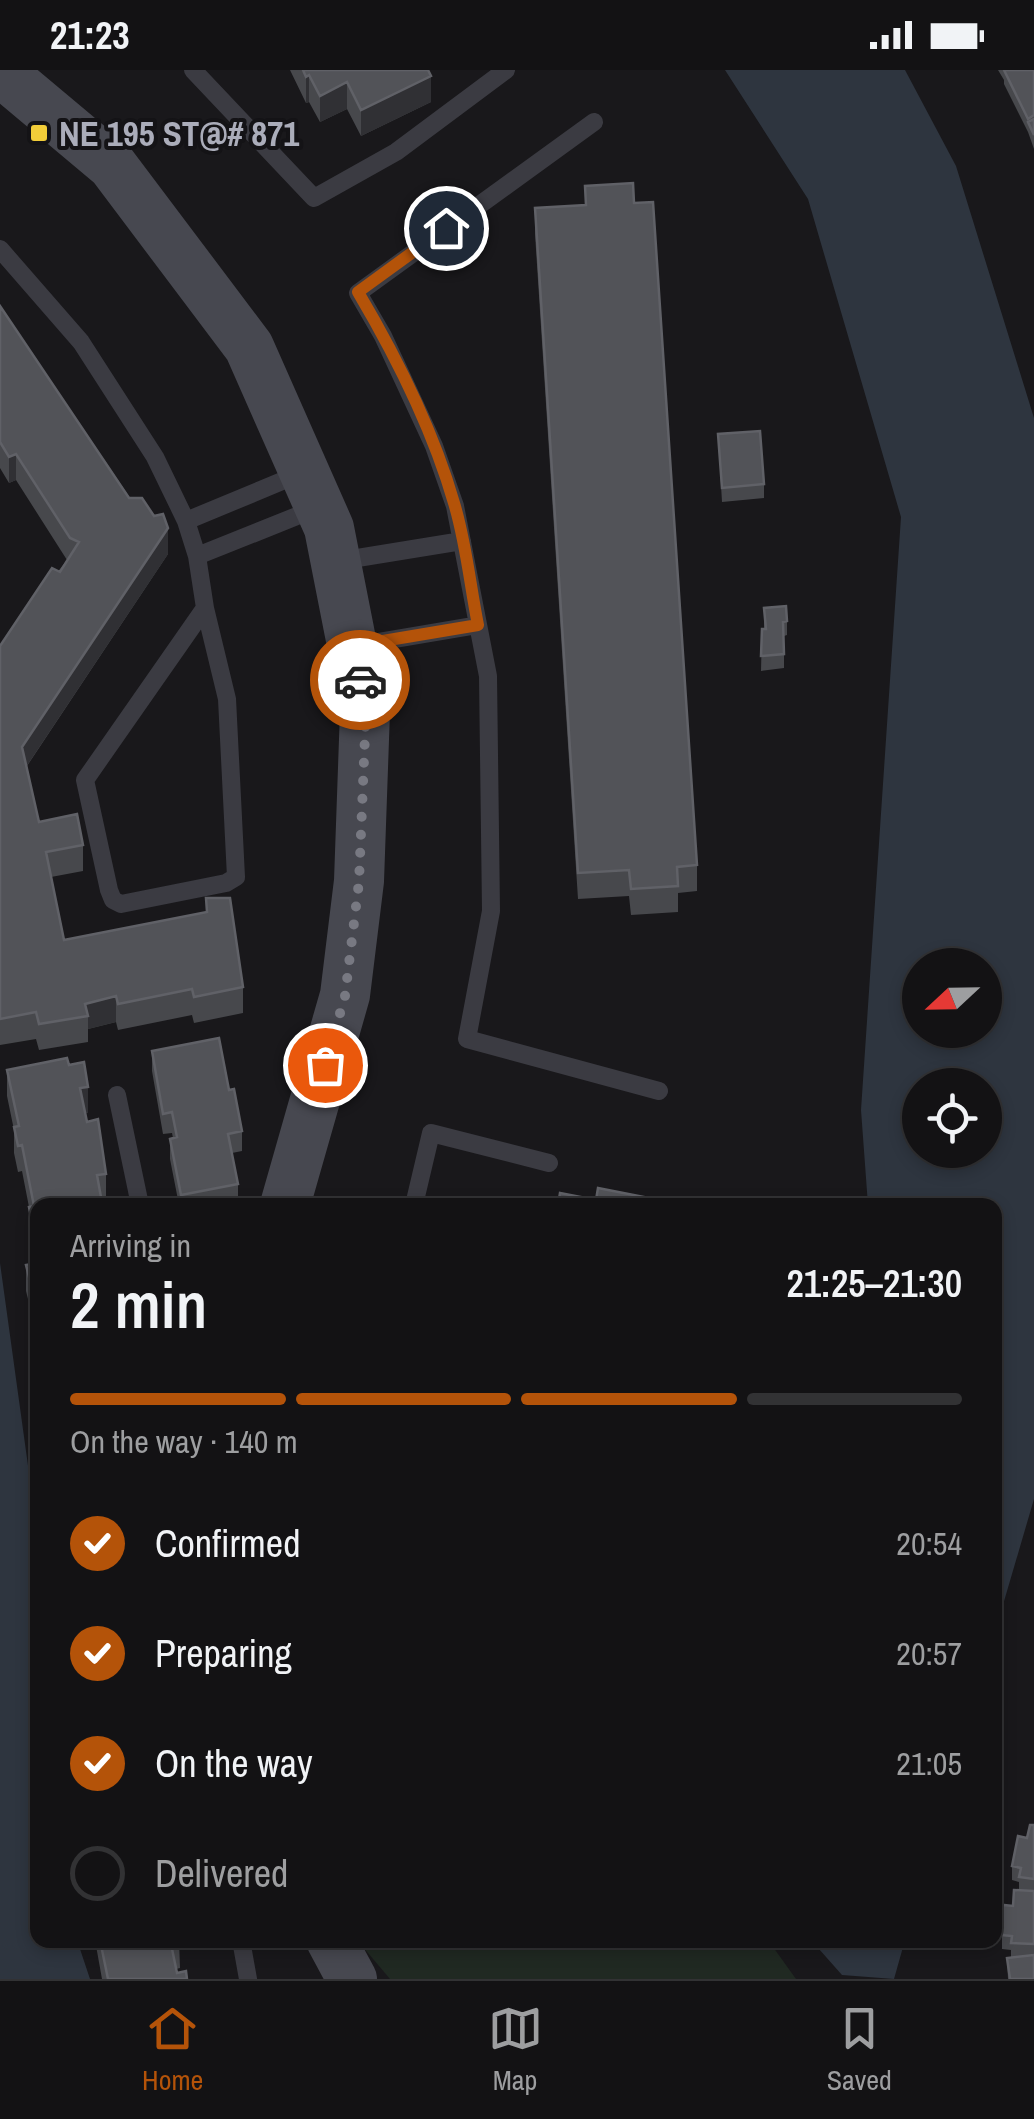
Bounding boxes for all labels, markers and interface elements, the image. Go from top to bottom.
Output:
text: 21:23 [50,10,130,61]
place label: NE 195 ST@# 871 [59,110,299,157]
marker: NE 195 ST@# 871 [28,122,50,144]
pin [404,186,489,271]
icon: home [419,201,474,256]
courier [310,630,410,730]
icon: car [333,653,388,708]
north arrow [902,948,1002,1048]
map controls [902,948,1002,1168]
pin [283,1023,368,1108]
icon: bag [298,1038,353,1093]
button: locate [902,1068,1002,1168]
text: Arriving in [70,1224,191,1267]
text: 21:25–21:30 [786,1258,962,1309]
text: 2 min [70,1261,207,1348]
text: On the way · 140 m [70,1420,298,1463]
icon: check [70,1516,125,1571]
text: Confirmed [155,1518,300,1569]
text: 20:54 [896,1522,962,1565]
icon: check [70,1626,125,1681]
text: Preparing [155,1628,292,1679]
text: 20:57 [896,1632,962,1675]
icon: check [70,1736,125,1791]
text: On the way [155,1738,313,1789]
text: 21:05 [896,1742,962,1785]
text: Delivered [155,1848,288,1899]
tab: Home [142,2001,203,2099]
tab: Map [488,2001,543,2099]
tab: Saved [827,2001,892,2099]

